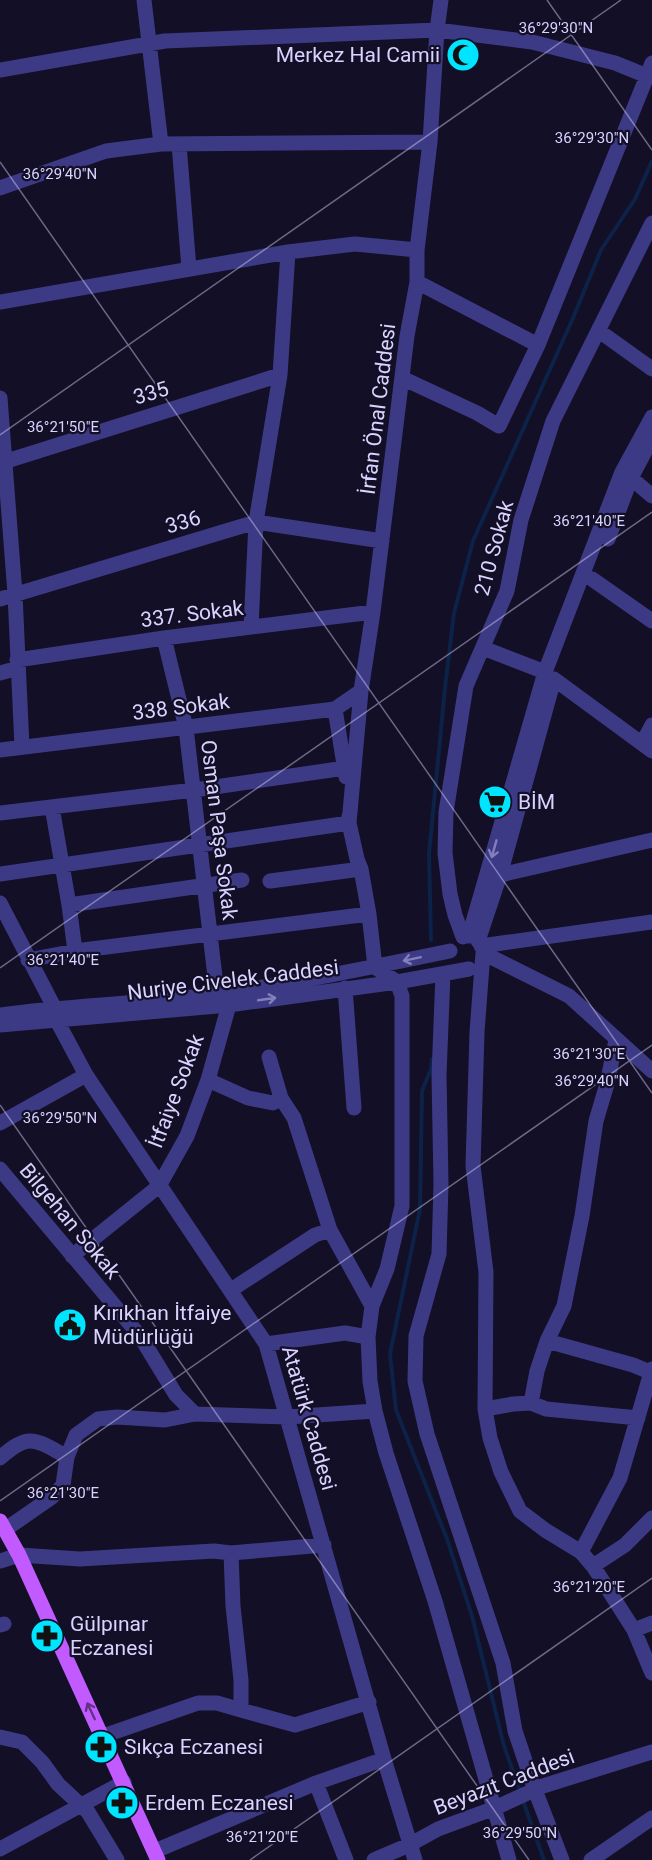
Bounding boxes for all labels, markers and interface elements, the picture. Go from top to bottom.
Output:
text: 36°29'30"N [519,19,593,37]
mosque icon: Merkez Hal Camii [445,37,481,73]
place label: Merkez Hal Camii [276,43,440,67]
text: 36°29'30"N [555,129,629,147]
text: 36°29'40"N [23,165,97,183]
street label: İrfan Önal Caddesi [356,322,400,496]
street label: 335 [131,376,171,410]
text: 36°21'50"E [27,418,100,436]
street label: 210 Sokak [470,497,518,598]
street label: 336 [163,505,203,539]
text: 36°21'40"E [553,512,626,530]
street label: 337. Sokak [139,596,245,632]
street label: 338 Sokak [131,689,231,725]
street label: Osman Paşa Sokak [196,739,242,922]
supermarket icon: BİM [477,784,513,820]
place label: BİM [518,790,555,814]
one-way arrow [488,839,499,858]
text: 36°21'40"E [27,951,100,969]
one-way arrow [403,954,423,965]
street label: Nuriye Civelek Caddesi [126,955,340,1005]
one-way arrow [257,994,277,1005]
street label: İtfaiye Sokak [143,1030,209,1151]
text: 36°21'30"E [553,1045,626,1063]
text: 36°29'40"N [555,1072,629,1090]
text: 36°29'50"N [23,1109,97,1127]
street label: Bilgehan Sokak [15,1158,125,1284]
place label: Kırıkhan İtfaiye Müdürlüğü [93,1301,231,1349]
public building icon: Kırıkhan İtfaiye Müdürlüğü [52,1307,88,1343]
street label: Atatürk Caddesi [277,1343,341,1493]
text: 36°21'30"E [27,1484,100,1502]
text: 36°21'20"E [553,1578,626,1596]
place label: Gülpınar Eczanesi [70,1612,153,1660]
pharmacy icon: Gülpınar Eczanesi [29,1618,65,1654]
one-way arrow [85,1702,97,1720]
pharmacy icon: Sıkça Eczanesi [83,1729,119,1765]
place label: Sıkça Eczanesi [124,1735,263,1759]
street label: Beyazıt Caddesi [430,1744,578,1820]
pharmacy icon: Erdem Eczanesi [104,1785,140,1821]
place label: Erdem Eczanesi [145,1791,294,1815]
text: 36°29'50"N [483,1824,557,1842]
text: 36°21'20"E [226,1828,299,1846]

